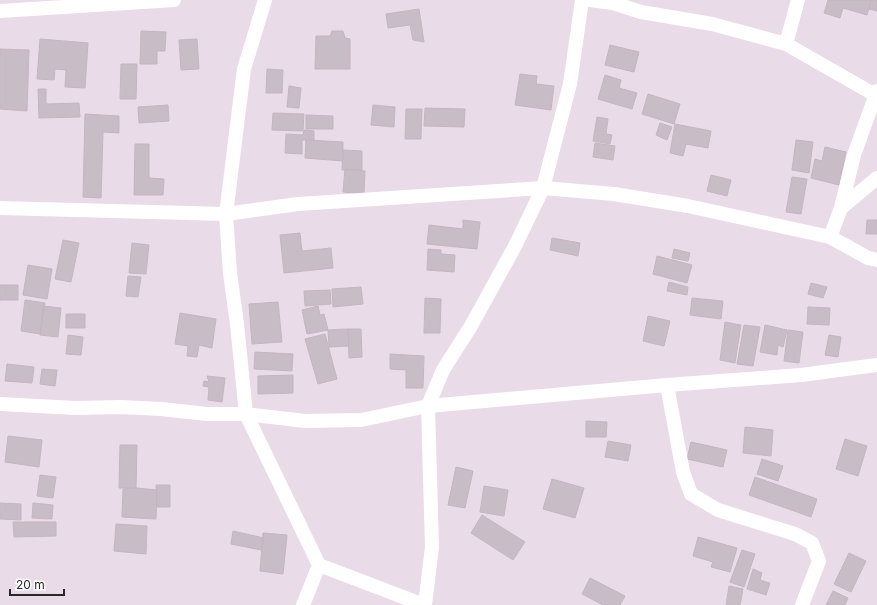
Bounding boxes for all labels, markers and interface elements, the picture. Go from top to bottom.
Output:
scale bar [10,571,64,597]
text: 20 m [16,577,45,592]

